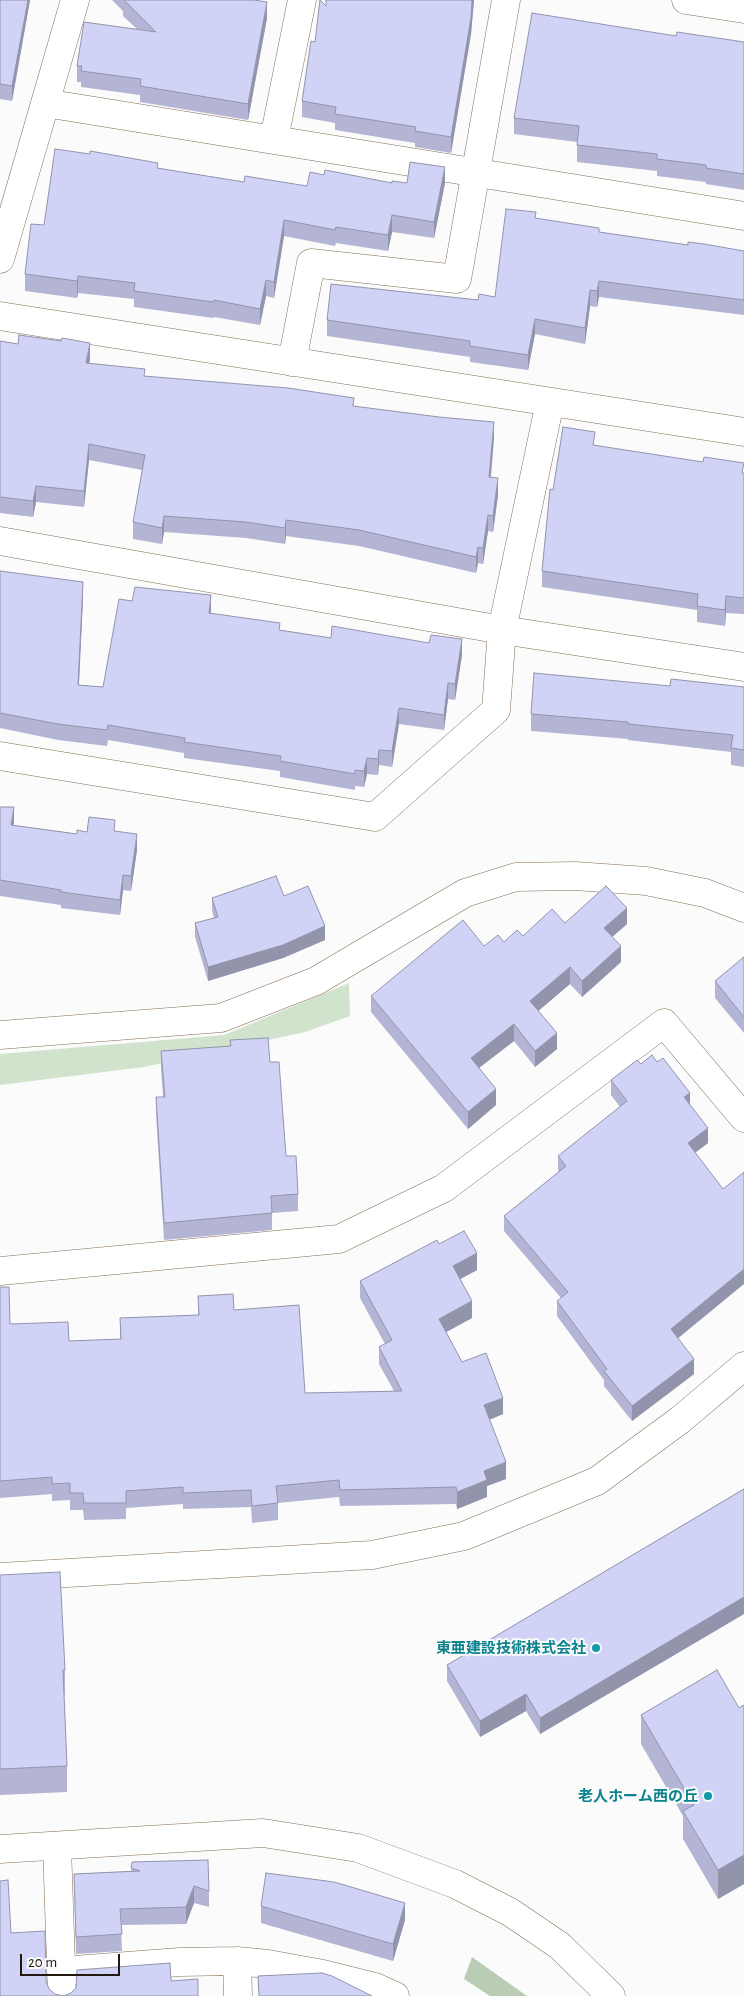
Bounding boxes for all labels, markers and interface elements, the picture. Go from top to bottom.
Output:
place label: 東亜建設技術株式会社 [436,1639,586,1657]
marker: 東亜建設技術株式会社 [590,1642,602,1654]
place label: 老人ホーム西の丘 [578,1787,698,1805]
marker: 老人ホーム西の丘 [702,1790,714,1802]
scale bar [22,1944,122,1976]
text: 20 m [28,1955,57,1970]

